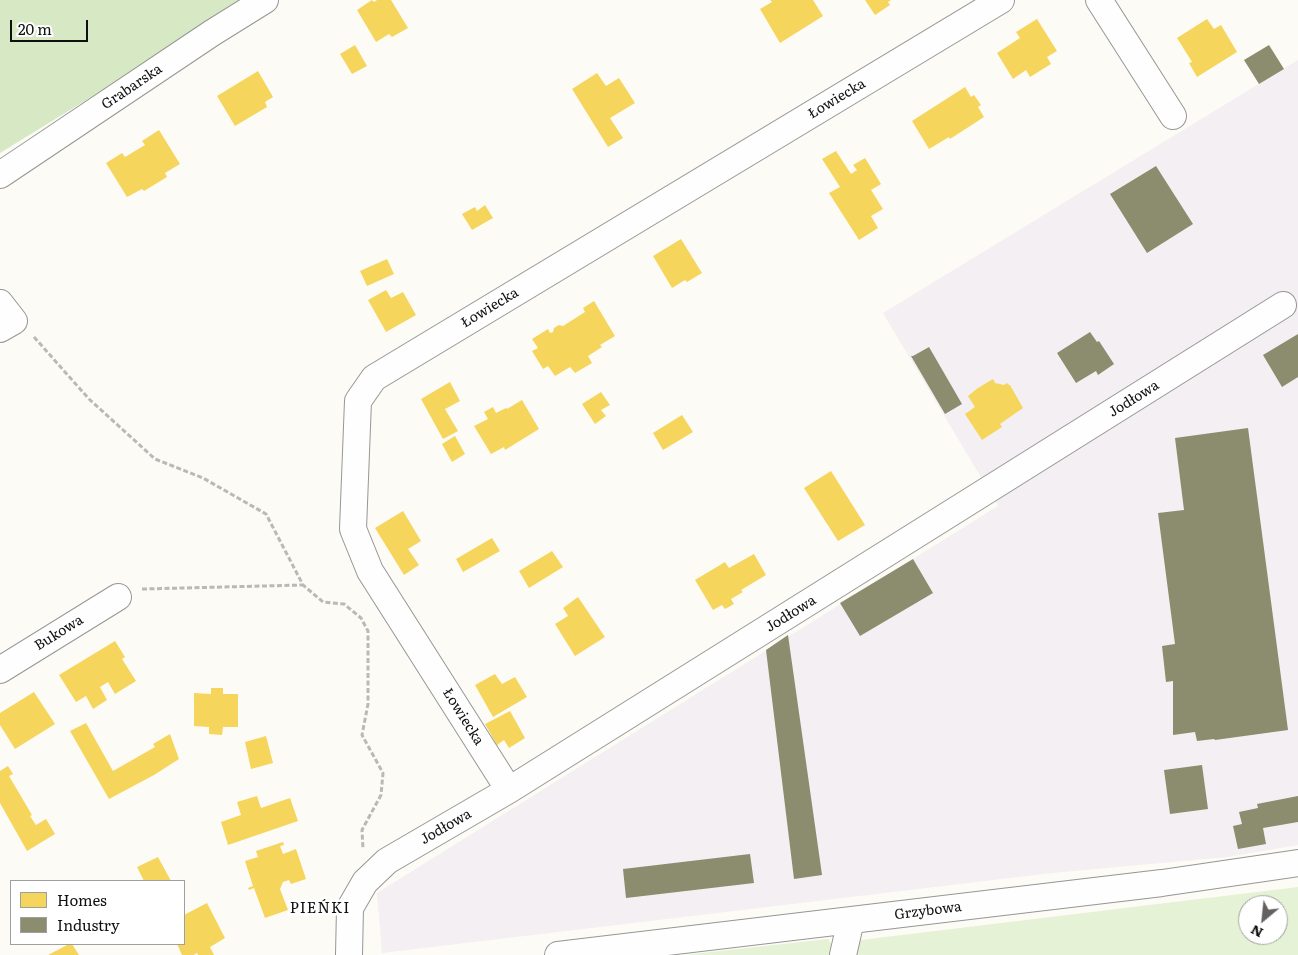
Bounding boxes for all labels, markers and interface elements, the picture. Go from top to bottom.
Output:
scale bar [12,10,90,42]
text: 20 m [18,17,52,40]
street label: Grabarska [99,61,165,113]
street label: Łowiecka [805,75,869,123]
street label: Łowiecka [458,284,522,332]
street label: Jodłowa [1106,377,1162,421]
street label: Jodłowa [763,592,819,636]
street label: Bukowa [32,612,86,654]
street label: Łowiecka [439,685,487,749]
street label: Jodłowa [417,806,475,848]
legend [10,880,185,945]
text: Homes [57,888,107,911]
north arrow [1238,895,1288,945]
street label: Grzybowa [893,899,963,923]
district label: PIEŃKI [289,900,351,918]
text: Industry [57,913,120,936]
text: N [1247,921,1266,944]

